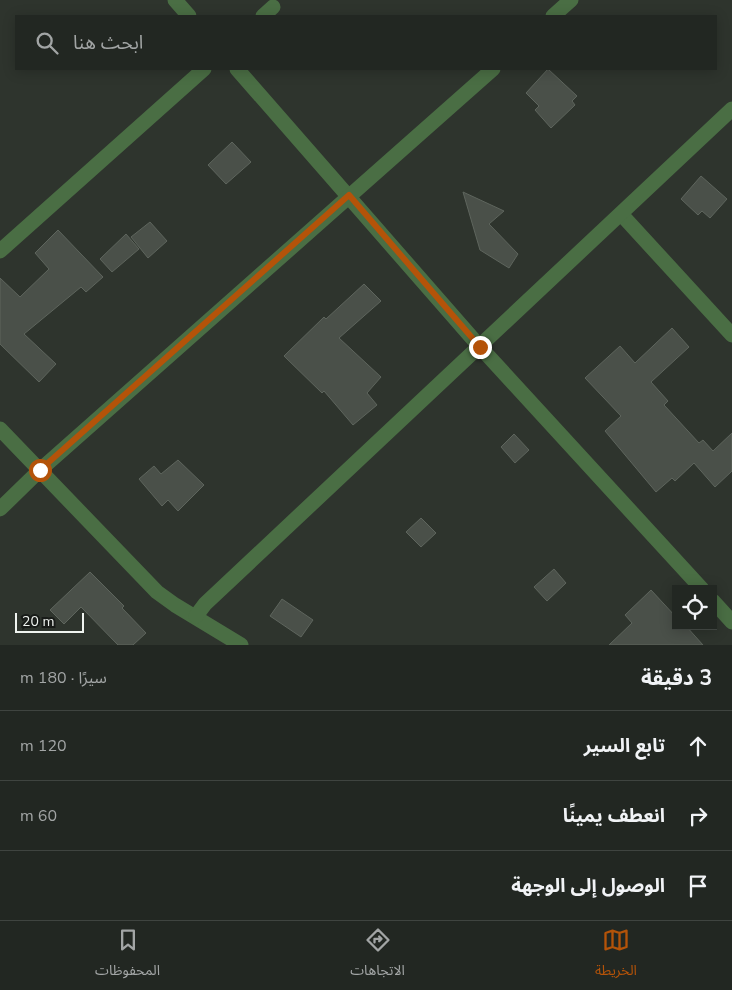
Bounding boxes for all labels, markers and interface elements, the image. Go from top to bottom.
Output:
search box [15,15,717,70]
icon: search [33,29,61,57]
text: ابحث هنا [73,30,143,56]
route end [469,336,492,359]
route start [29,459,52,482]
map controls [672,585,717,630]
button: locate [672,585,717,630]
scale bar [15,610,84,633]
text: 20 m [22,612,54,631]
text: 3 دقيقة [641,664,712,692]
text: سيرًا · 180 m [20,667,107,689]
icon: ahead [684,732,712,760]
text: تابع السير [584,733,665,759]
text: 120 m [20,735,67,757]
icon: right [684,802,712,830]
text: انعطف يمينًا [563,803,665,829]
text: 60 m [20,805,57,827]
icon: arrive [684,872,712,900]
text: الوصول إلى الوجهة [511,873,665,899]
tab: المحفوظات [95,926,160,985]
tab: الاتجاهات [350,926,405,985]
tab: الخريطة [595,926,637,985]

